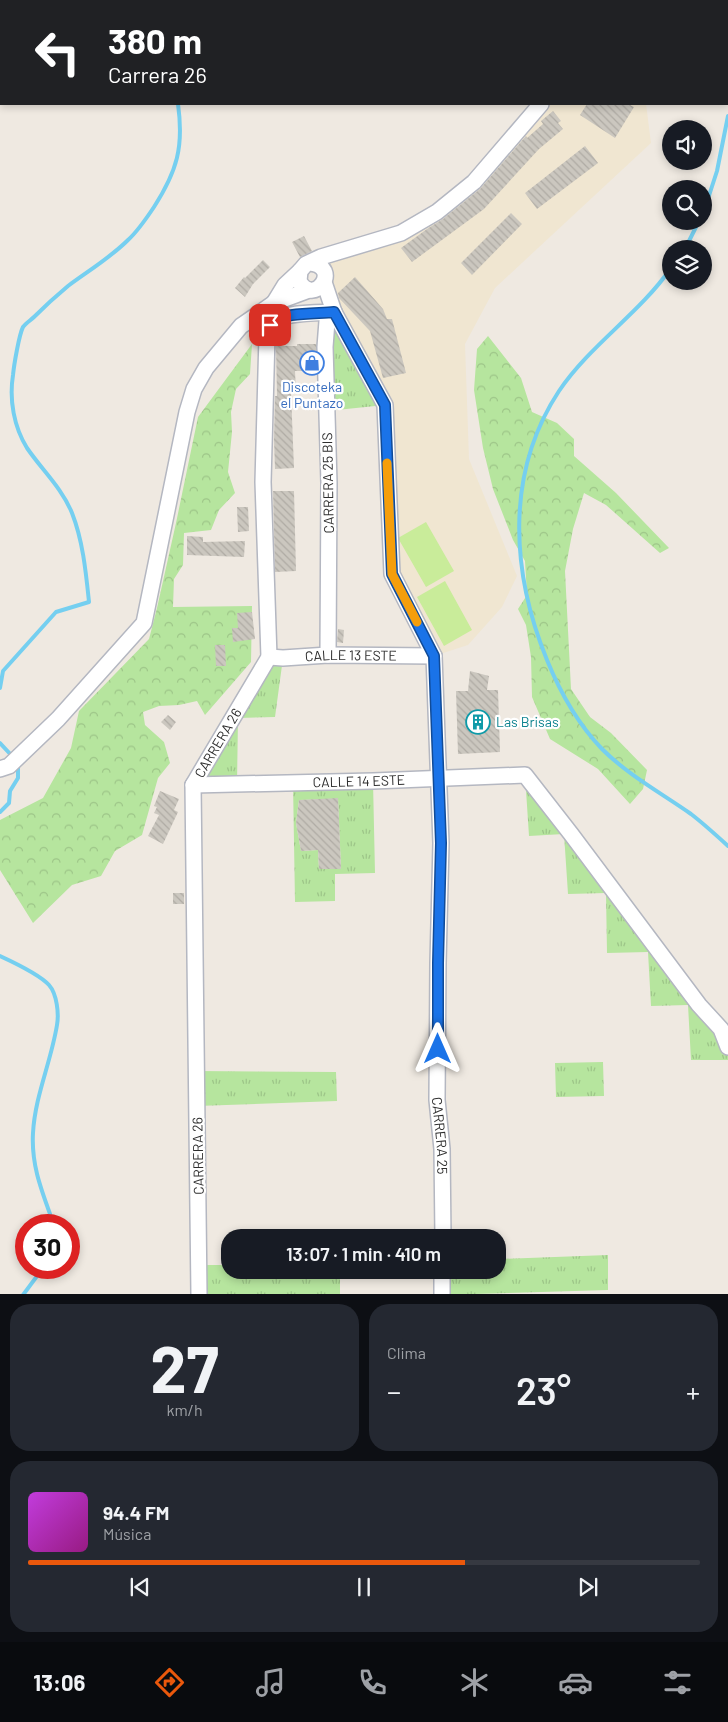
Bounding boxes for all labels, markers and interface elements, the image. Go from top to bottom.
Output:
text: 380 m [108,19,202,61]
icon: left [25,20,90,85]
text: Carrera 26 [108,61,207,87]
map controls [662,120,712,290]
button: sound [662,120,712,170]
button: search [662,180,712,230]
button: layers [662,240,712,290]
pin [249,304,291,346]
icon: arrive [256,311,284,339]
shop icon: Discoteka el Puntazo [299,350,325,376]
place label: Discoteka el Puntazo [281,378,343,411]
street label: CARRERA 25 BIS [318,432,337,534]
street label: CALLE 13 ESTE [304,646,397,665]
street label: CARRERA 26 [190,705,245,780]
building icon: Las Brisas [465,709,491,735]
place label: Las Brisas [496,713,559,730]
street label: CALLE 14 ESTE [313,771,405,790]
position arrow [411,1022,463,1074]
street label: CARRERA 25 [429,1096,451,1175]
street label: CARRERA 26 [188,1117,207,1195]
speed limit sign: 30 [15,1214,80,1279]
text: 13:07 · 1 min · 410 m [286,1242,441,1265]
text: 27 [150,1328,219,1406]
text: Clima [387,1343,426,1362]
text: 23° [516,1367,571,1413]
text: − [387,1374,401,1408]
text: + [686,1374,700,1408]
text: km/h [166,1400,203,1419]
text: 94.4 FM [103,1501,169,1524]
text: Música [103,1524,151,1543]
icon: previous [126,1573,154,1601]
icon: pause [350,1573,378,1601]
icon: next [574,1573,602,1601]
icon: directions [152,1665,187,1700]
icon: music [253,1665,288,1700]
icon: phone [355,1665,390,1700]
icon: climate [457,1665,492,1700]
icon: car [558,1665,593,1700]
icon: filters [660,1665,695,1700]
text: 13:06 [33,1669,85,1695]

